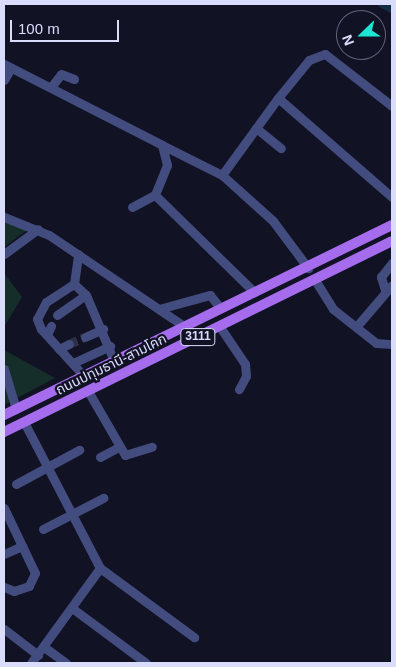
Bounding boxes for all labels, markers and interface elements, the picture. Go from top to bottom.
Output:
scale bar [12,10,121,42]
north arrow [336,10,386,60]
text: 100 m [18,20,60,37]
text: N [339,33,357,48]
road number: 3111 [179,328,217,347]
street label: ถนนปทุมธานี-สามโคก [53,330,169,398]

